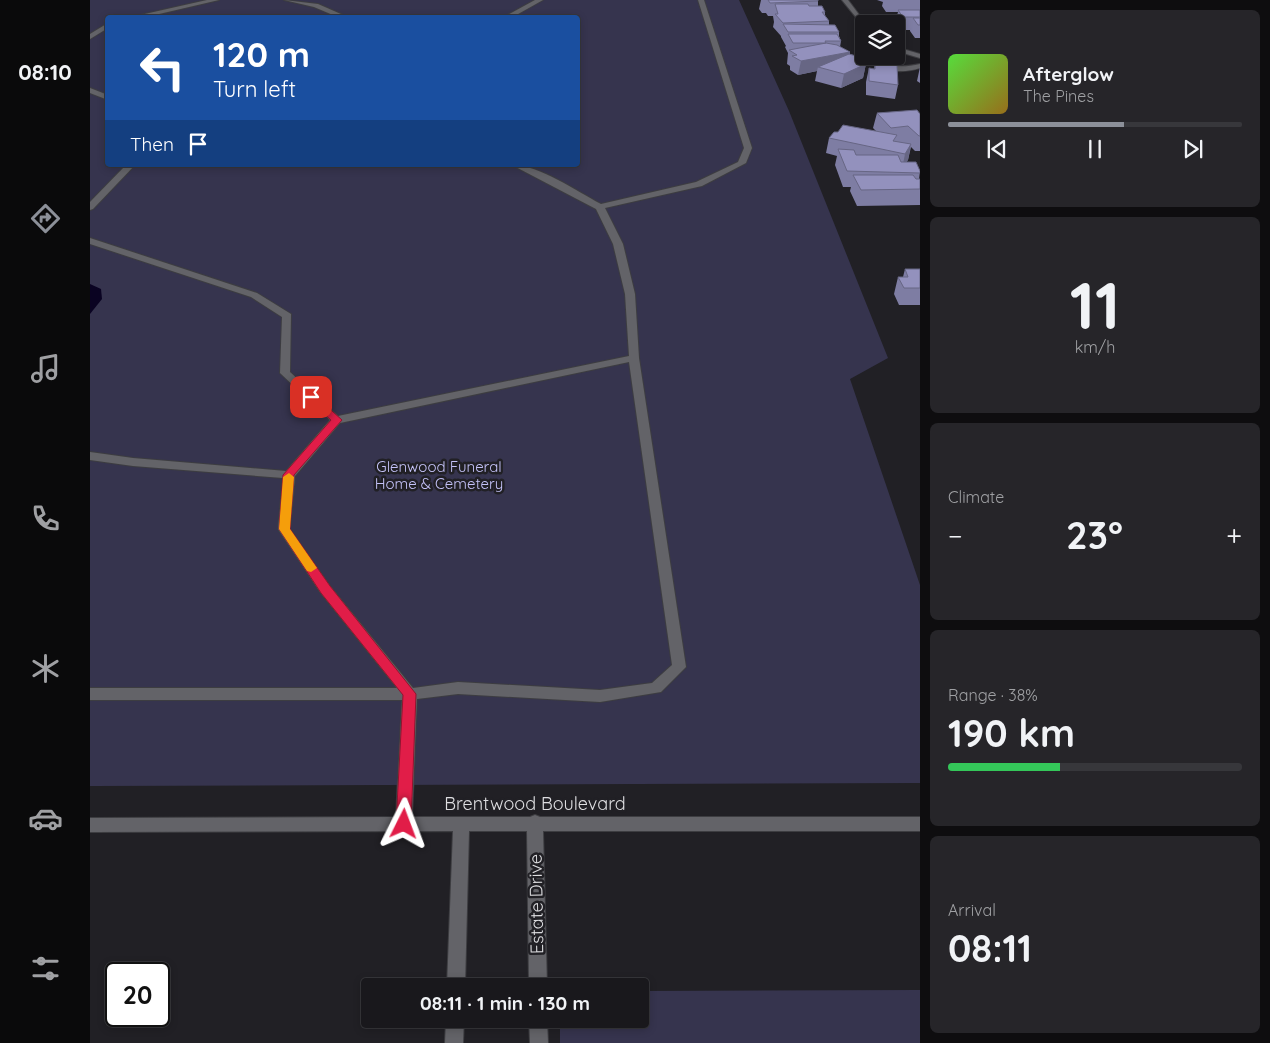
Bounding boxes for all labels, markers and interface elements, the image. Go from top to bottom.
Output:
map controls [855,15,905,65]
button: layers [855,15,905,65]
text: 120 m [213,32,310,76]
icon: left [130,35,195,100]
text: 08:10 [18,58,72,86]
text: Afterglow [1023,62,1114,86]
text: Turn left [213,75,296,103]
text: The Pines [1023,86,1094,106]
icon: arrive [184,130,212,158]
text: Then [130,132,174,156]
icon: previous [983,135,1011,163]
icon: pause [1081,135,1109,163]
icon: next [1179,135,1207,163]
icon: directions [28,201,63,236]
text: 11 [1070,264,1120,345]
text: km/h [1075,337,1115,357]
icon: music [28,351,63,386]
pin [290,376,332,418]
icon: arrive [297,383,325,411]
park label: Glenwood Funeral Home & Cemetery [375,457,503,493]
text: Climate [948,487,1004,507]
icon: phone [28,501,63,536]
text: 23° [1066,511,1123,559]
text: − [948,518,963,553]
text: + [1226,518,1242,553]
icon: climate [28,651,63,686]
text: Range · 38% [948,685,1038,705]
text: 190 km [948,709,1075,757]
street label: Brentwood Boulevard [444,792,626,815]
position arrow [377,797,429,849]
icon: car [28,801,63,836]
street label: Estate Drive [524,854,548,954]
text: Arrival [948,900,996,920]
text: 08:11 [948,924,1032,972]
icon: filters [28,951,63,986]
speed limit sign: 20 [105,962,170,1027]
text: 08:11 · 1 min · 130 m [420,991,590,1015]

